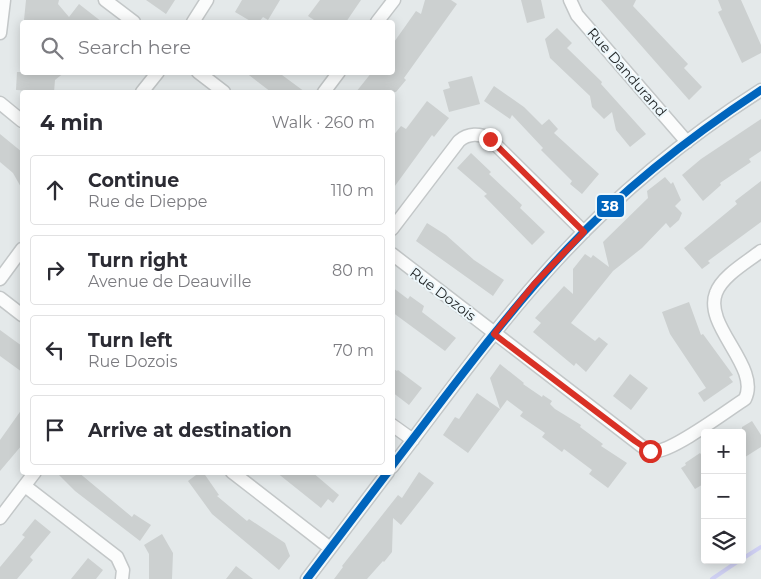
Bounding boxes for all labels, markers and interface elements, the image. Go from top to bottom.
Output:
search box [20,20,395,75]
street label: Rue Dandurand [583,24,671,120]
icon: search [38,34,66,62]
text: Search here [78,36,191,59]
text: 4 min [40,110,103,135]
text: Walk · 260 m [272,113,375,132]
route end [479,128,502,151]
text: Continue [88,169,179,192]
icon: ahead [41,176,69,204]
text: 110 m [331,181,374,200]
text: Rue de Dieppe [88,192,207,211]
line badge: 38 [596,194,625,218]
text: 38 [600,197,619,215]
text: Turn right [88,249,188,272]
icon: right [41,256,69,284]
text: 80 m [332,261,374,280]
street label: Rue Dozois [406,263,480,325]
text: Avenue de Deauville [88,272,251,291]
text: Turn left [88,329,173,352]
icon: left [41,336,69,364]
text: 70 m [333,341,374,360]
text: Rue Dozois [88,352,177,371]
icon: arrive [41,416,69,444]
text: Arrive at destination [88,419,292,442]
map controls [701,429,746,564]
button: + [701,429,746,474]
route start [639,440,662,463]
button: − [701,474,746,519]
button: layers [701,519,746,564]

